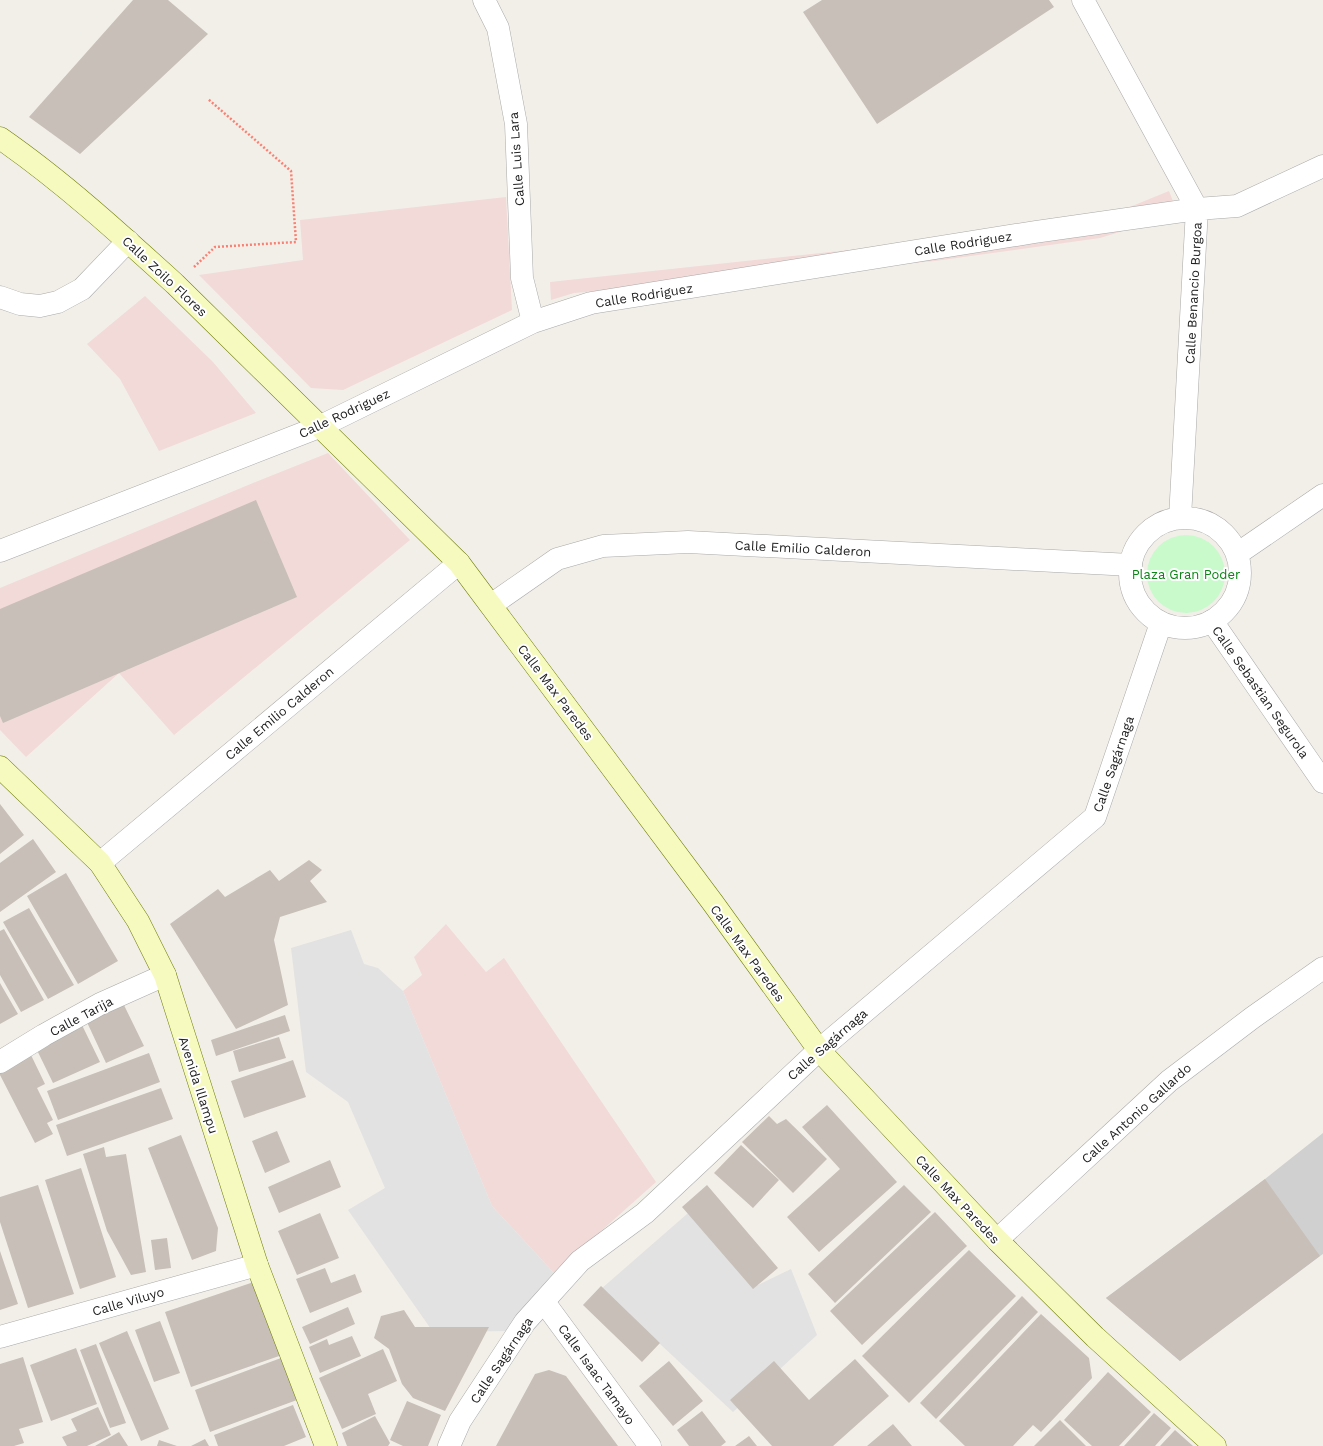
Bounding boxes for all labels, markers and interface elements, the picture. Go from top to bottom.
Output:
street label: Calle Luis Lara [506,111,527,206]
street label: Calle Benancio Burgoa [1182,221,1205,364]
street label: Calle Rodriguez [913,228,1013,259]
street label: Calle Zoilo Flores [119,233,210,320]
street label: Calle Rodriguez [594,280,694,311]
street label: Calle Rodriguez [296,386,392,441]
street label: Calle Emilio Calderon [734,537,872,560]
park label: Plaza Gran Poder [1132,567,1240,582]
street label: Calle Sebastian Segurola [1209,623,1312,762]
street label: Calle Max Paredes [515,641,597,743]
street label: Calle Emilio Calderon [222,664,337,763]
street label: Calle Sagárnaga [1090,713,1137,814]
street label: Calle Max Paredes [707,902,788,1005]
street label: Calle Tarija [47,993,116,1039]
street label: Calle Sagárnaga [784,1005,871,1083]
street label: Avenida Illampu [176,1035,221,1136]
street label: Calle Antonio Gallardo [1078,1060,1194,1167]
street label: Calle Max Paredes [913,1152,1003,1247]
street label: Calle Viluyo [90,1284,166,1319]
street label: Calle Sagárnaga [467,1314,536,1406]
street label: Calle Isaac Tamayo [555,1321,638,1428]

